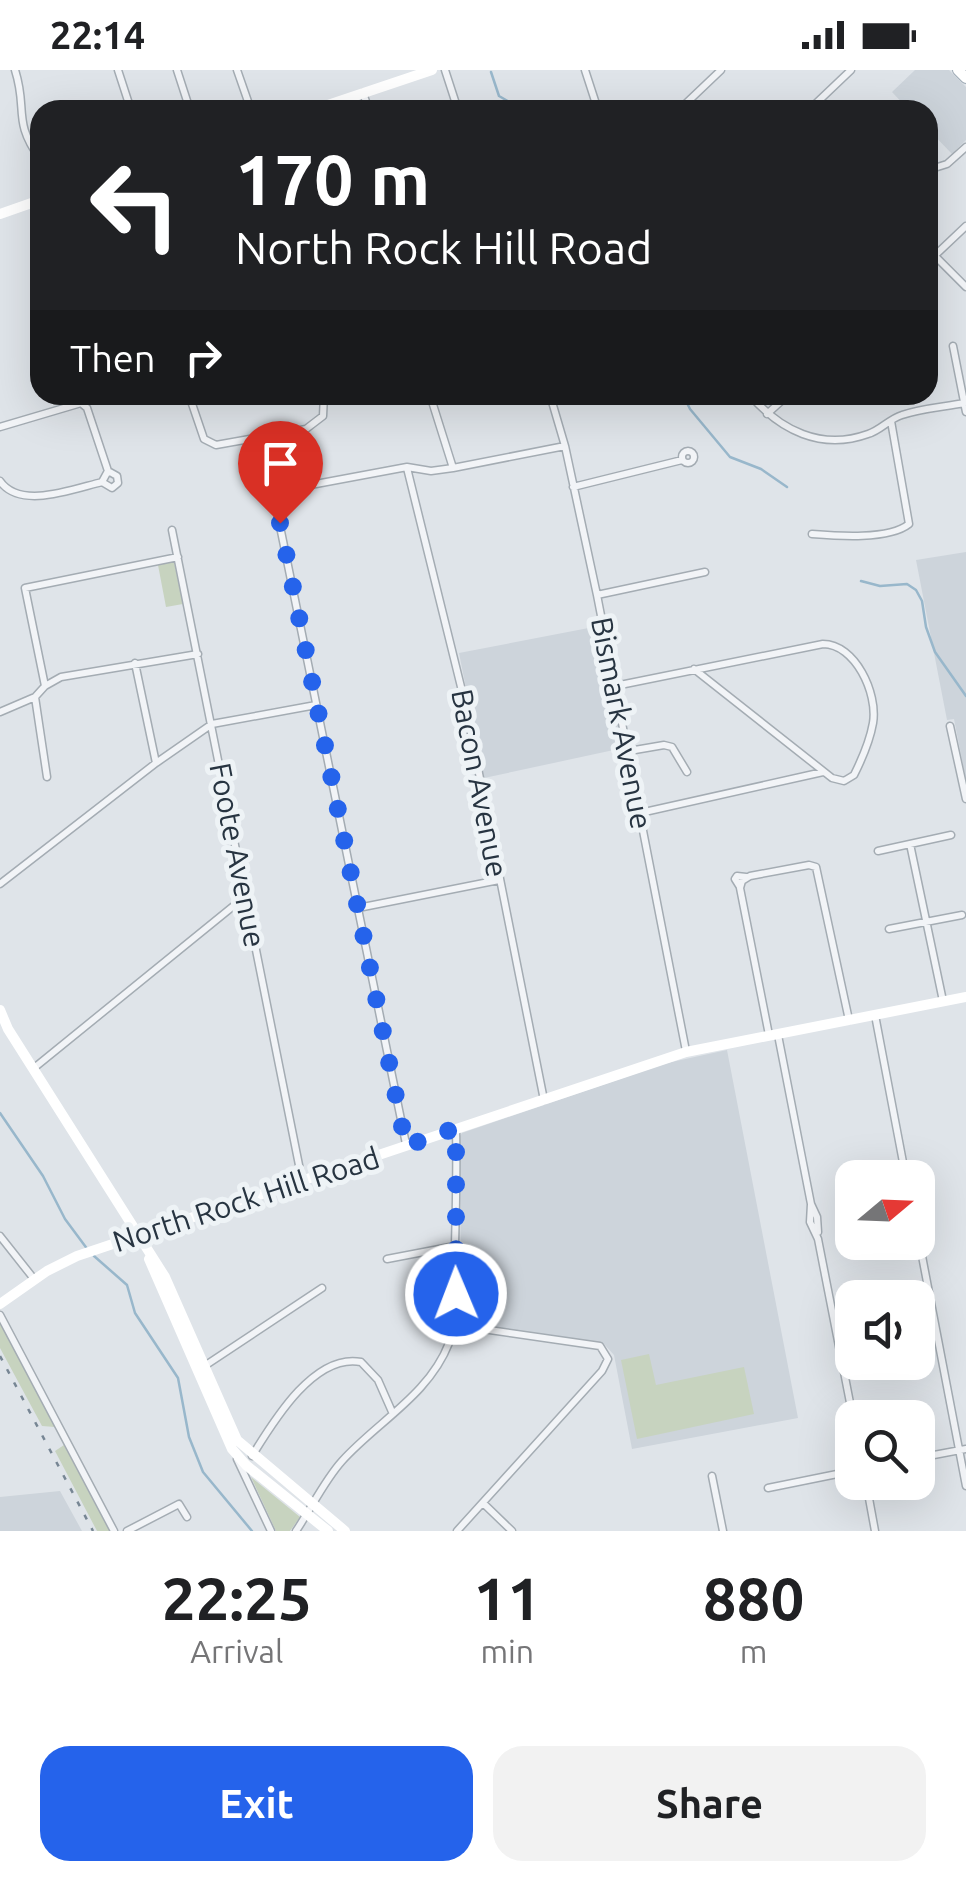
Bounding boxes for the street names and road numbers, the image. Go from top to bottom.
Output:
street label: Bismark Avenue [585,614,659,832]
street label: Bacon Avenue [445,686,515,880]
street label: Foote Avenue [203,760,273,950]
street label: North Rock Hill Road [108,1140,384,1258]

